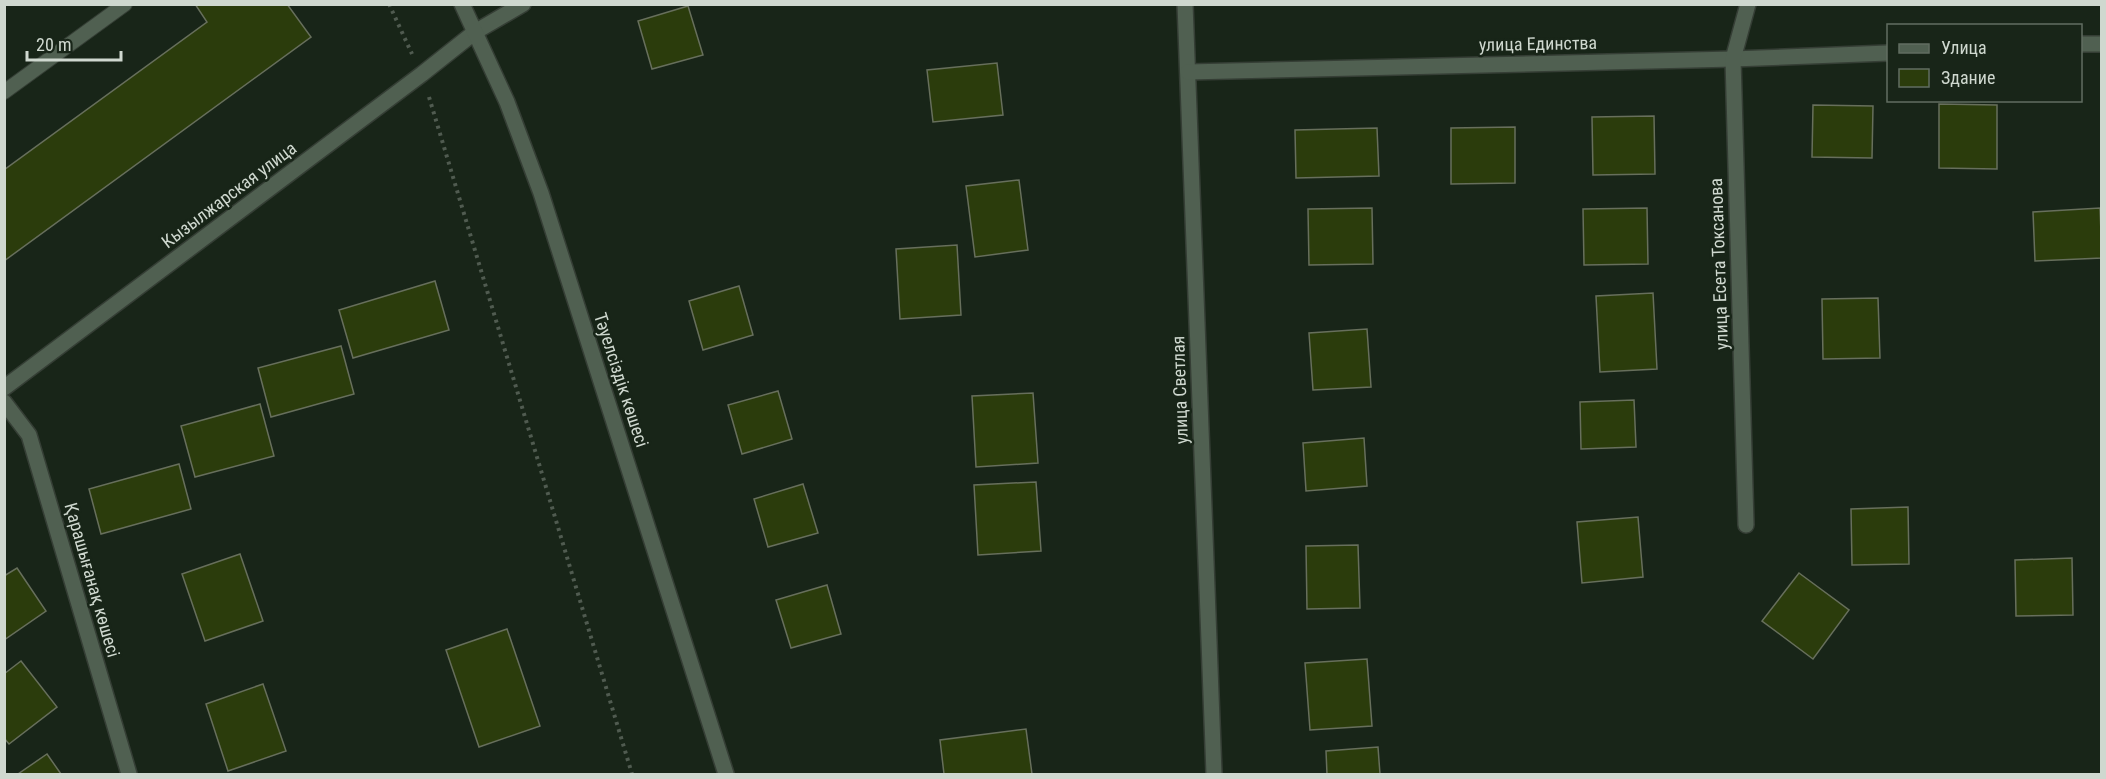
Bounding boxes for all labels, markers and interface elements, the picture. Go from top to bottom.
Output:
scale bar [27,24,122,62]
legend [1887,24,2082,102]
street label: улица Единства [1479,32,1597,55]
text: 20 m [36,34,71,55]
text: Улица [1941,37,1987,58]
text: Здание [1941,67,1995,88]
street label: Кызылжарская улица [157,137,300,252]
street label: улица Есета Токсанова [1705,178,1732,350]
street label: Тәуелсіздік көшесі [590,310,653,450]
street label: улица Светлая [1167,335,1192,445]
street label: Қарашығанақ көшесі [60,500,125,660]

